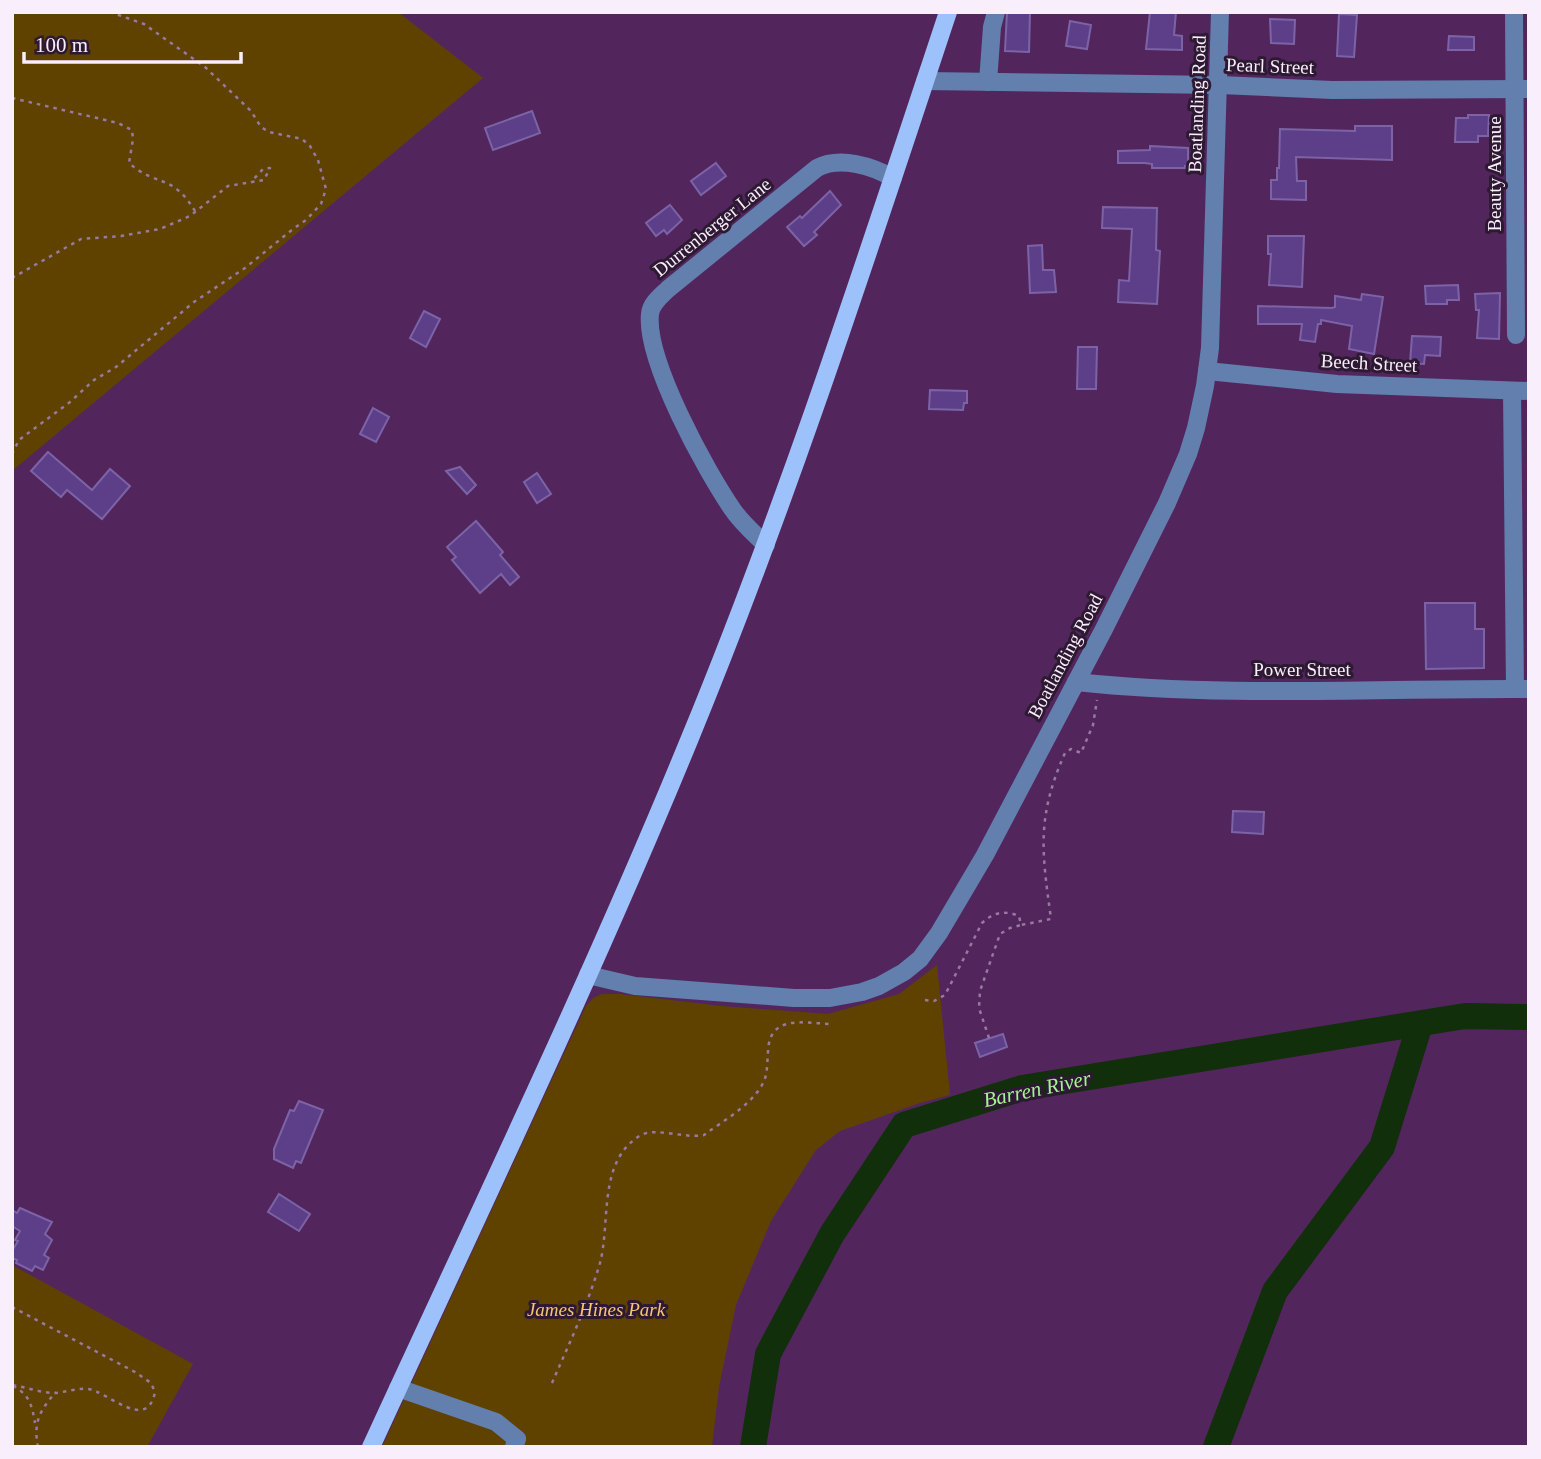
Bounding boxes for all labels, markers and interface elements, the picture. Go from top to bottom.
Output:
scale bar [24,21,242,65]
text: 100 m [35,33,88,57]
street label: Boatlanding Road [1184,34,1210,173]
street label: Pearl Street [1226,54,1315,78]
street label: Beauty Avenue [1484,116,1505,232]
street label: Durrenberger Lane [649,173,775,281]
street label: Beech Street [1320,350,1418,376]
street label: Boatlanding Road [1023,590,1107,722]
street label: Power Street [1253,659,1352,680]
water label: Barren River [981,1066,1094,1112]
park label: James Hines Park [527,1299,666,1320]

